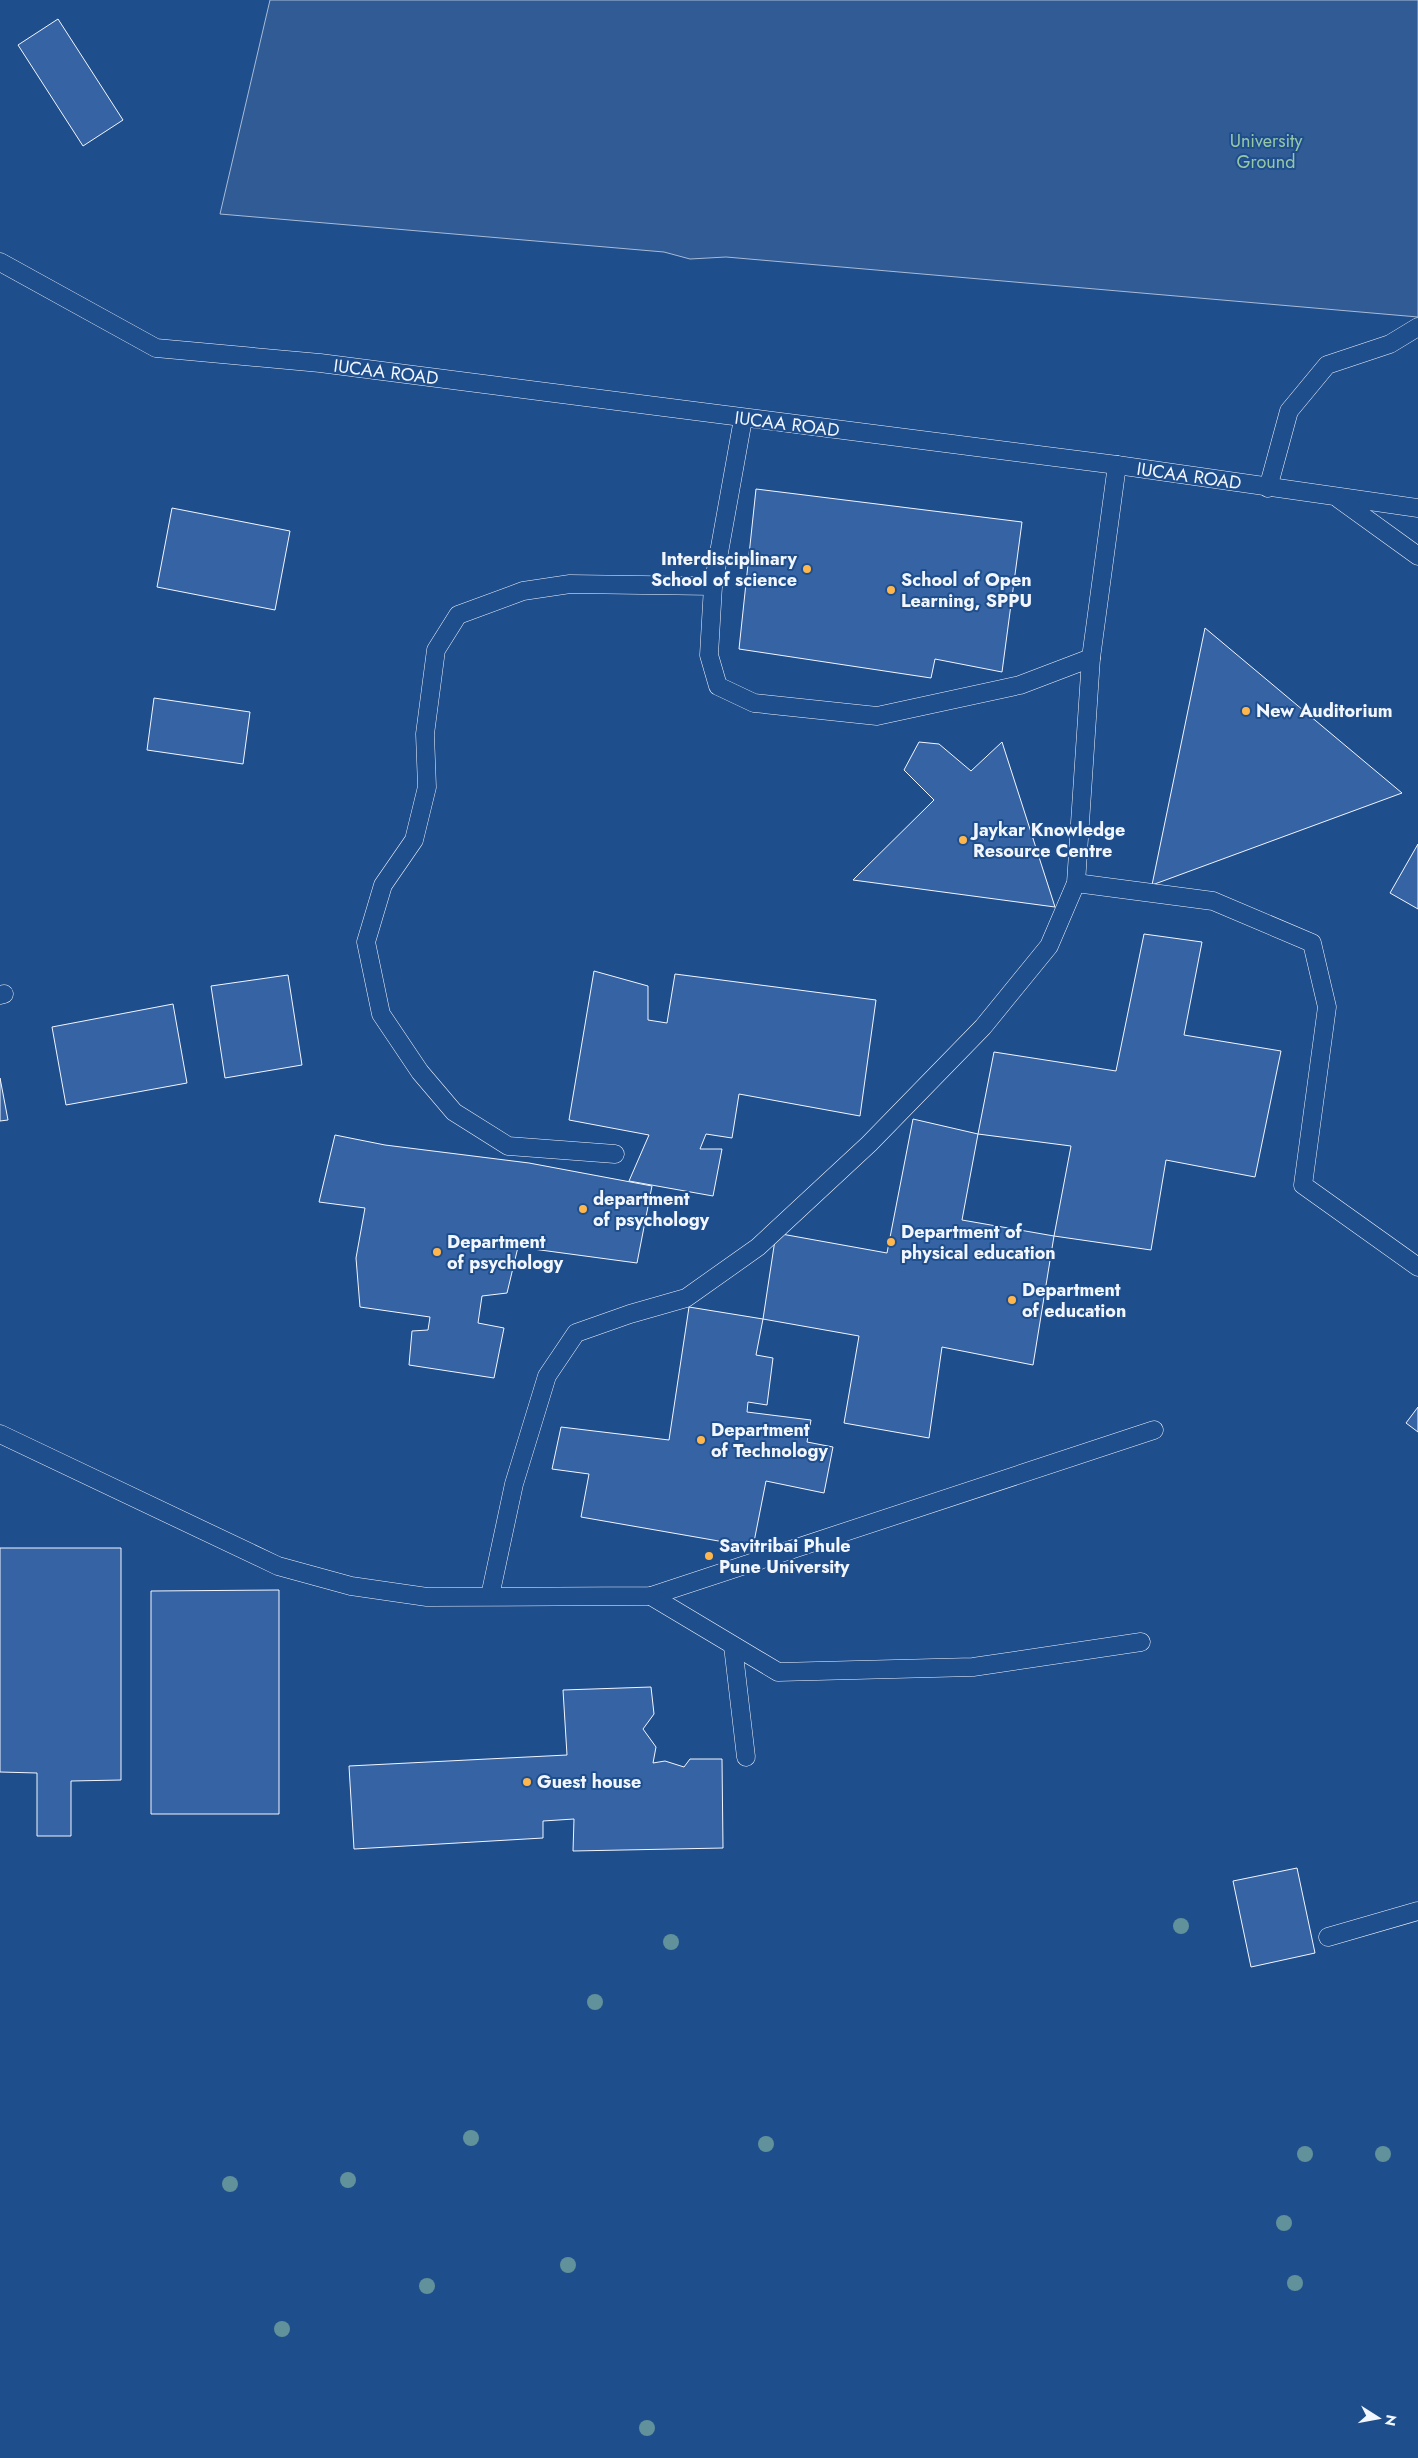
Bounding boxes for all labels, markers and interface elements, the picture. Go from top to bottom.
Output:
park label: University Ground [1230,128,1302,175]
street label: IUCAA ROAD [332,353,440,391]
street label: IUCAA ROAD [733,405,841,443]
street label: IUCAA ROAD [1135,456,1243,496]
place label: Interdisciplinary School of science [651,546,798,593]
marker: Interdisciplinary School of science [801,563,813,575]
place label: School of Open Learning, SPPU [901,567,1032,614]
marker: School of Open Learning, SPPU [885,584,897,596]
place label: New Auditorium [1256,698,1393,724]
marker: New Auditorium [1240,705,1252,717]
place label: Jaykar Knowledge Resource Centre [970,817,1125,864]
marker: Jaykar Knowledge Resource Centre [957,834,969,846]
place label: department of psychology [593,1186,710,1233]
marker: department of psychology [577,1203,589,1215]
place label: Department of physical education [901,1219,1056,1266]
place label: Department of psychology [447,1229,564,1276]
marker: Department of physical education [885,1236,897,1248]
marker: Department of psychology [431,1246,443,1258]
place label: Department of education [1022,1277,1126,1324]
marker: Department of education [1006,1294,1018,1306]
place label: Department of Technology [711,1417,828,1464]
marker: Department of Technology [695,1434,707,1446]
place label: Savitribai Phule Pune University [719,1533,851,1580]
marker: Savitribai Phule Pune University [703,1550,715,1562]
place label: Guest house [537,1769,641,1795]
marker: Guest house [521,1776,533,1788]
north arrow [1353,2393,1403,2443]
text: N [1380,2413,1402,2428]

